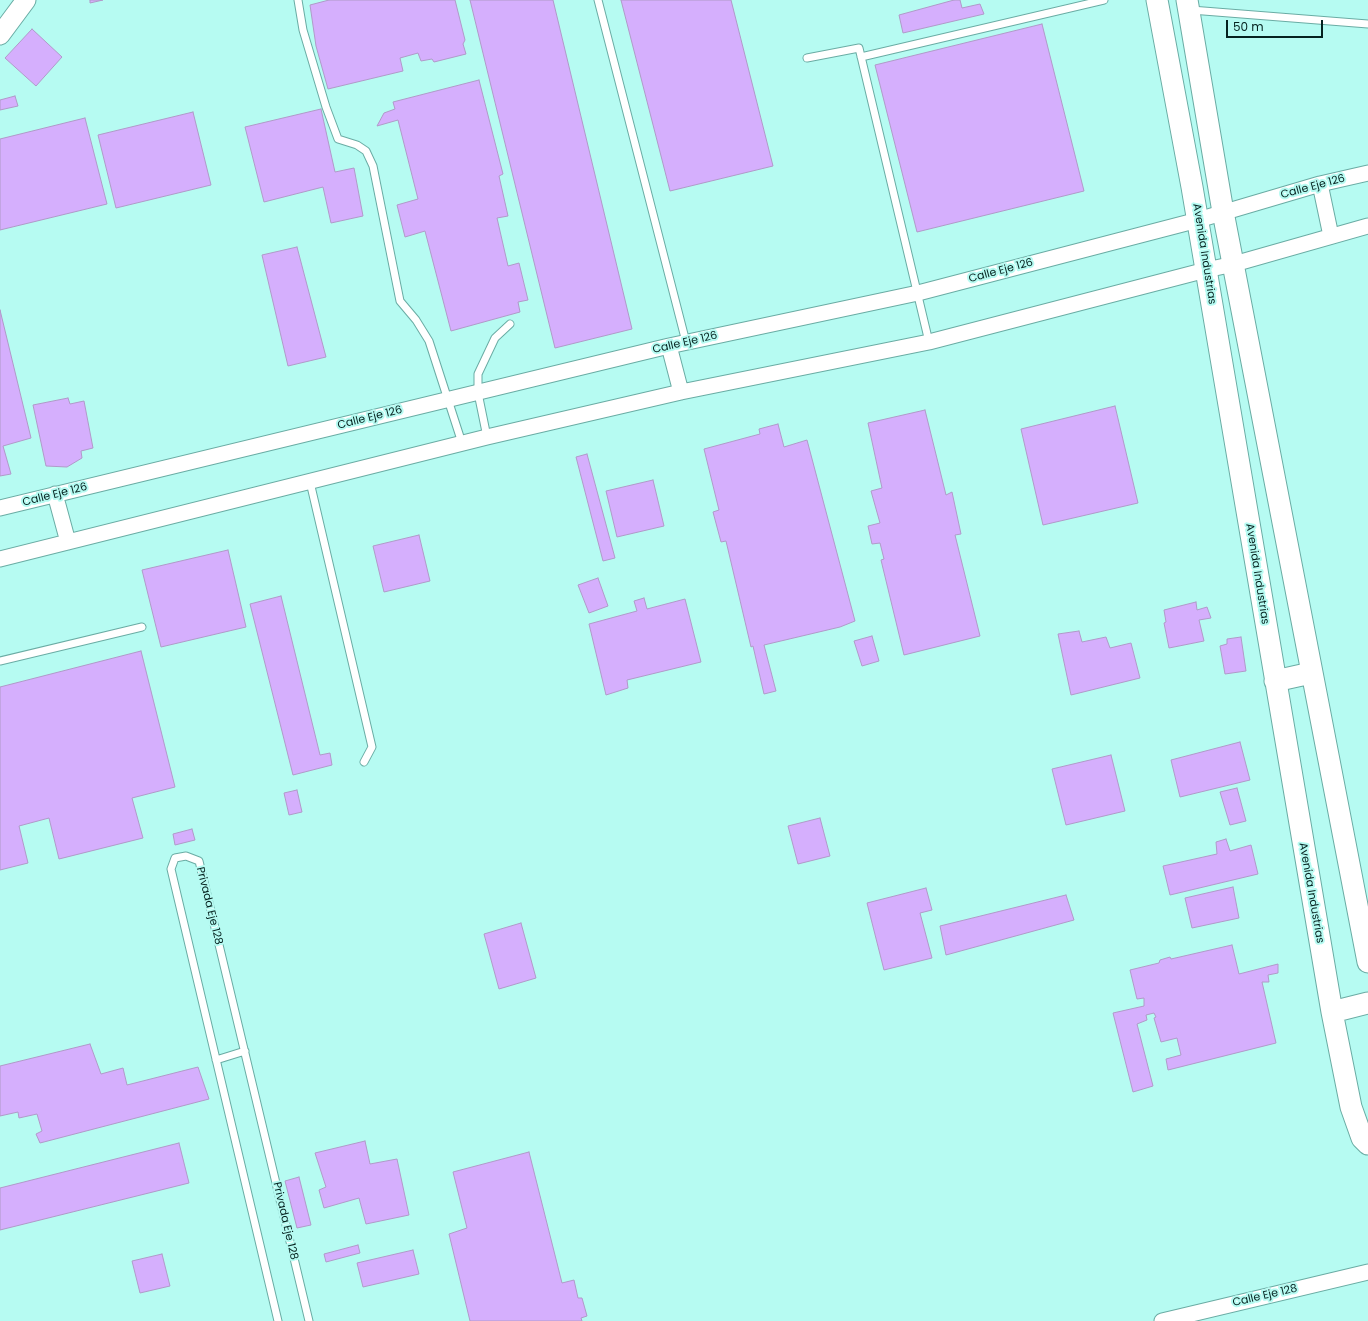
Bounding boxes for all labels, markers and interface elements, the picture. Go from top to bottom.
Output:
scale bar [1228,12,1325,38]
text: 50 m [1233,18,1264,35]
street label: Calle Eje 126 [1279,172,1347,202]
street label: Avenida Industrias [1190,203,1218,305]
street label: Calle Eje 126 [967,256,1035,286]
street label: Calle Eje 126 [651,329,719,357]
street label: Calle Eje 126 [336,404,404,432]
street label: Calle Eje 126 [21,481,89,509]
street label: Avenida Industrias [1243,523,1271,625]
street label: Avenida Industrias [1296,842,1326,944]
street label: Privada Eje 128 [193,866,225,946]
street label: Privada Eje 128 [270,1181,300,1261]
street label: Calle Eje 128 [1231,1282,1299,1310]

